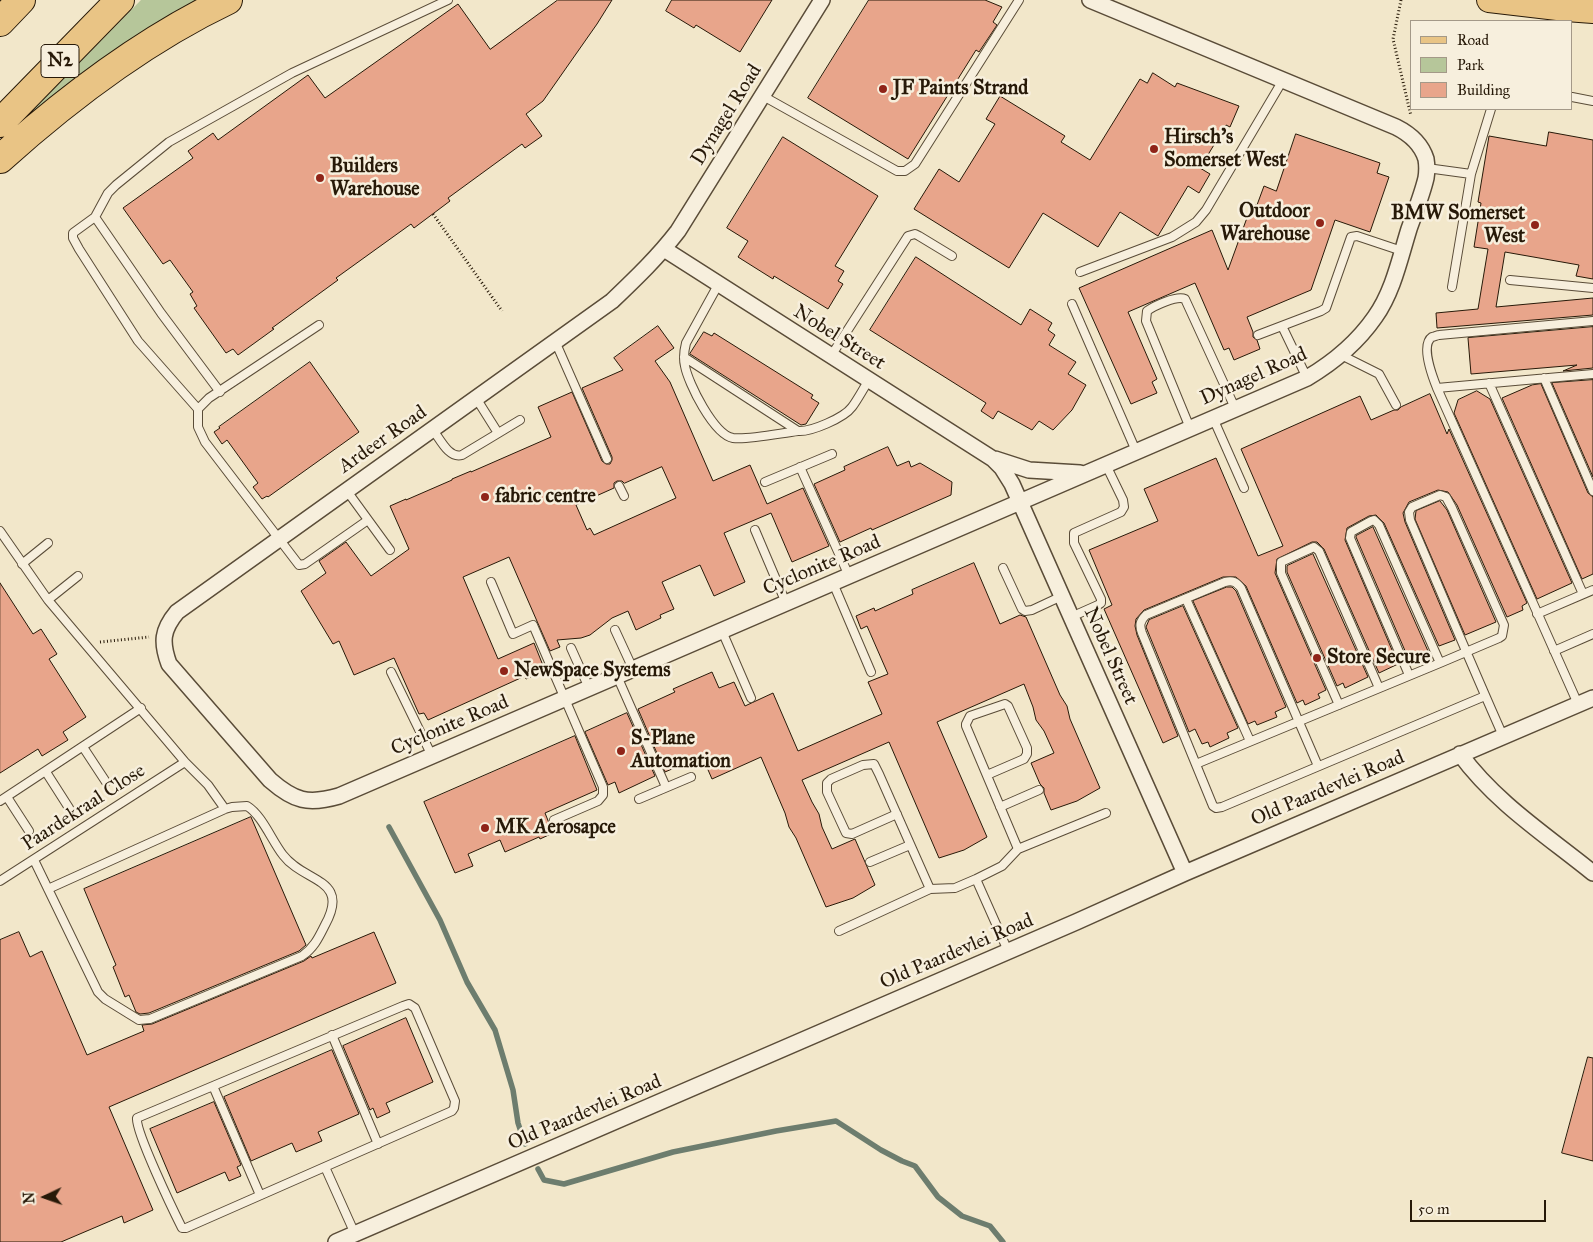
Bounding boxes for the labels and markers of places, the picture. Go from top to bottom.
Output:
place label: JF Paints Strand [893,77,1028,101]
marker: JF Paints Strand [877,83,889,95]
place label: Hirsch's Somerset West [1164,126,1286,173]
marker: Hirsch's Somerset West [1148,143,1160,155]
place label: Builders Warehouse [330,155,420,202]
marker: Builders Warehouse [314,172,326,184]
place label: Outdoor Warehouse [1220,200,1310,247]
place label: BMW Somerset West [1391,202,1525,249]
marker: Outdoor Warehouse [1314,217,1326,229]
marker: BMW Somerset West [1529,219,1541,231]
place label: fabric centre [495,485,596,509]
marker: fabric centre [479,491,491,503]
place label: Store Secure [1327,646,1430,670]
marker: Store Secure [1311,652,1323,664]
place label: NewSpace Systems [514,659,671,683]
marker: NewSpace Systems [498,665,510,677]
place label: S-Plane Automation [631,727,731,774]
marker: S-Plane Automation [615,745,627,757]
place label: MK Aerosapce [495,816,616,840]
marker: MK Aerosapce [479,822,491,834]

